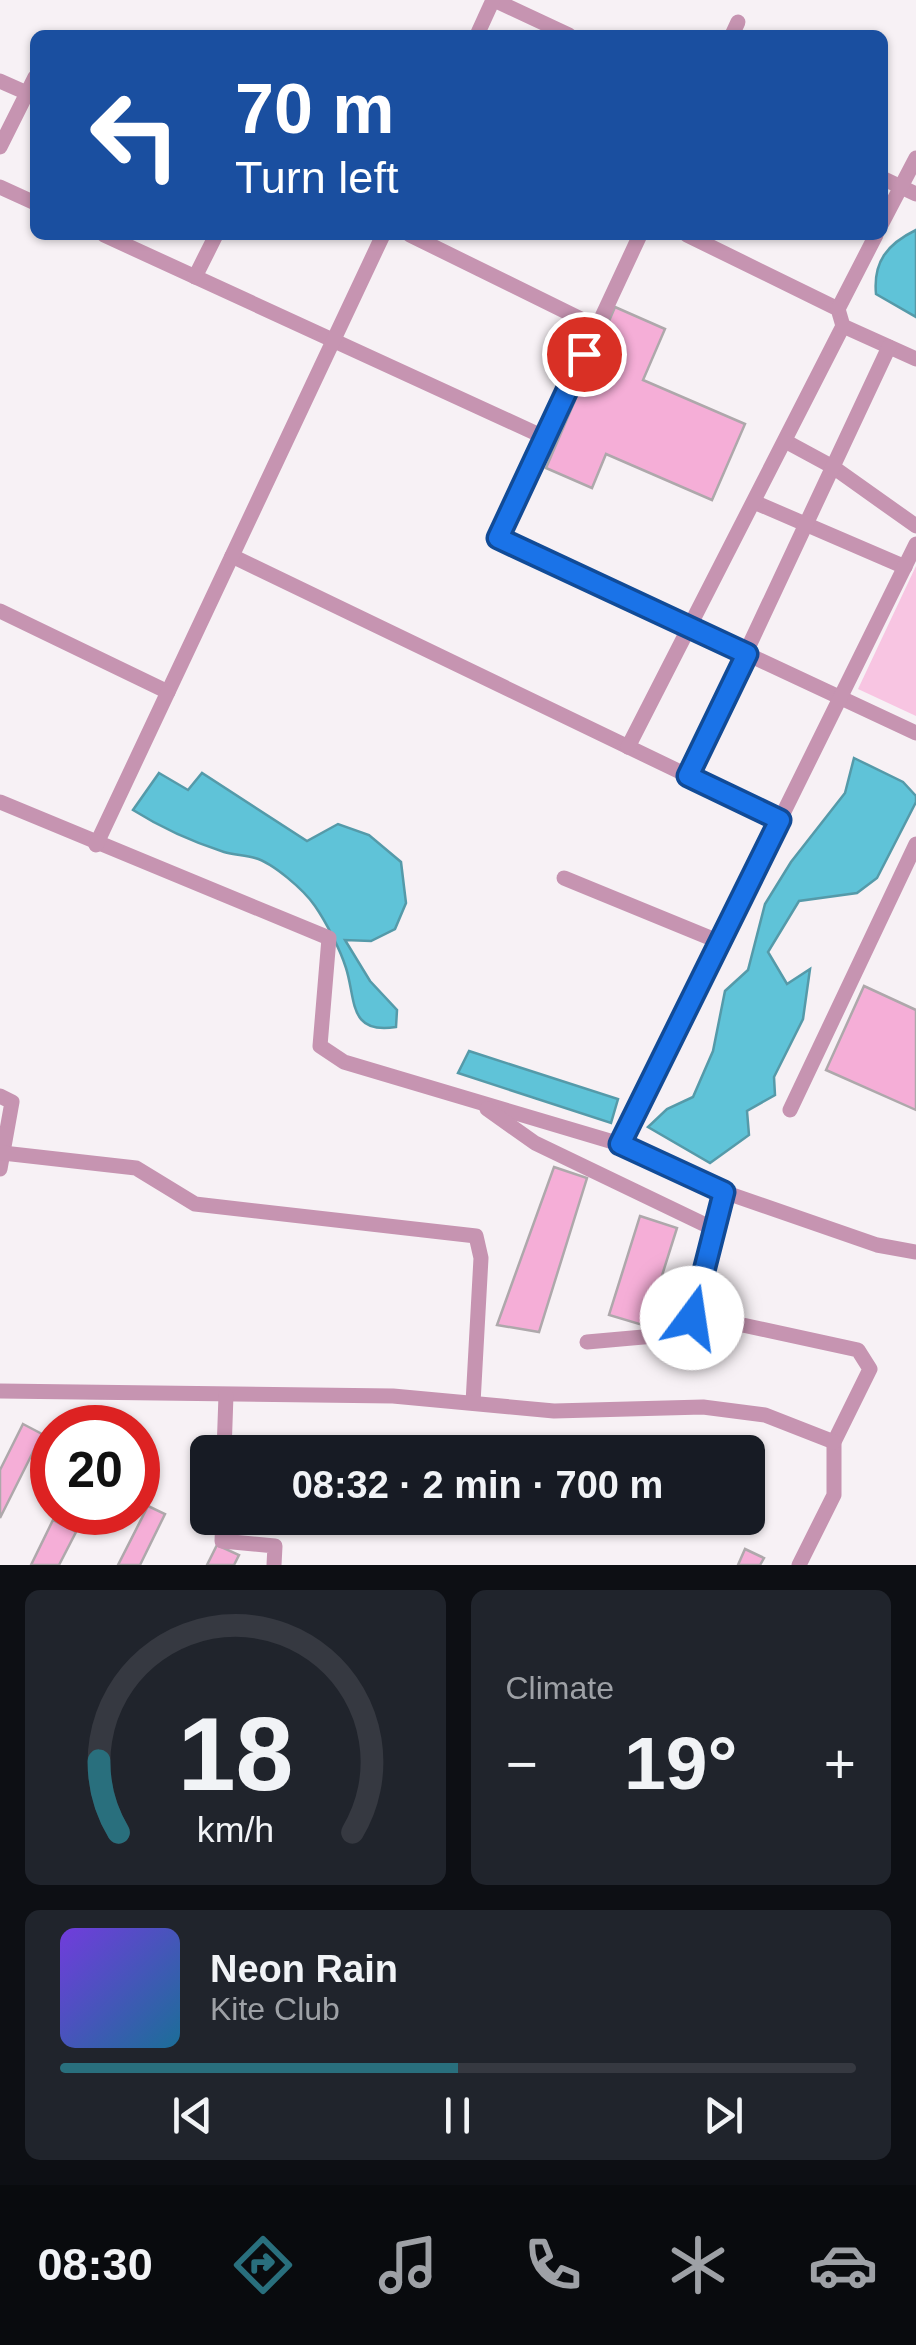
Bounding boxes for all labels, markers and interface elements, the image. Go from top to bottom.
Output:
icon: left [70,70,200,200]
text: 70 m [235,70,395,148]
text: Turn left [235,152,398,203]
pin [542,312,627,397]
icon: arrive [557,327,612,382]
position arrow [640,1266,744,1370]
speed limit sign: 20 [30,1405,160,1535]
text: 08:32 · 2 min · 700 m [292,1464,663,1506]
text: Climate [506,1670,614,1706]
text: 18 [177,1696,293,1812]
text: 19° [624,1721,737,1805]
text: − [506,1733,538,1795]
text: + [824,1733,856,1795]
text: km/h [197,1810,274,1850]
text: Neon Rain [210,1948,398,1990]
text: Kite Club [210,1991,340,2027]
icon: previous [165,2088,220,2143]
icon: pause [430,2088,485,2143]
icon: next [696,2088,751,2143]
icon: directions [228,2230,298,2300]
icon: music [373,2230,443,2300]
icon: phone [518,2230,588,2300]
icon: climate [663,2230,733,2300]
icon: car [808,2230,878,2300]
text: 08:30 [38,2239,153,2290]

